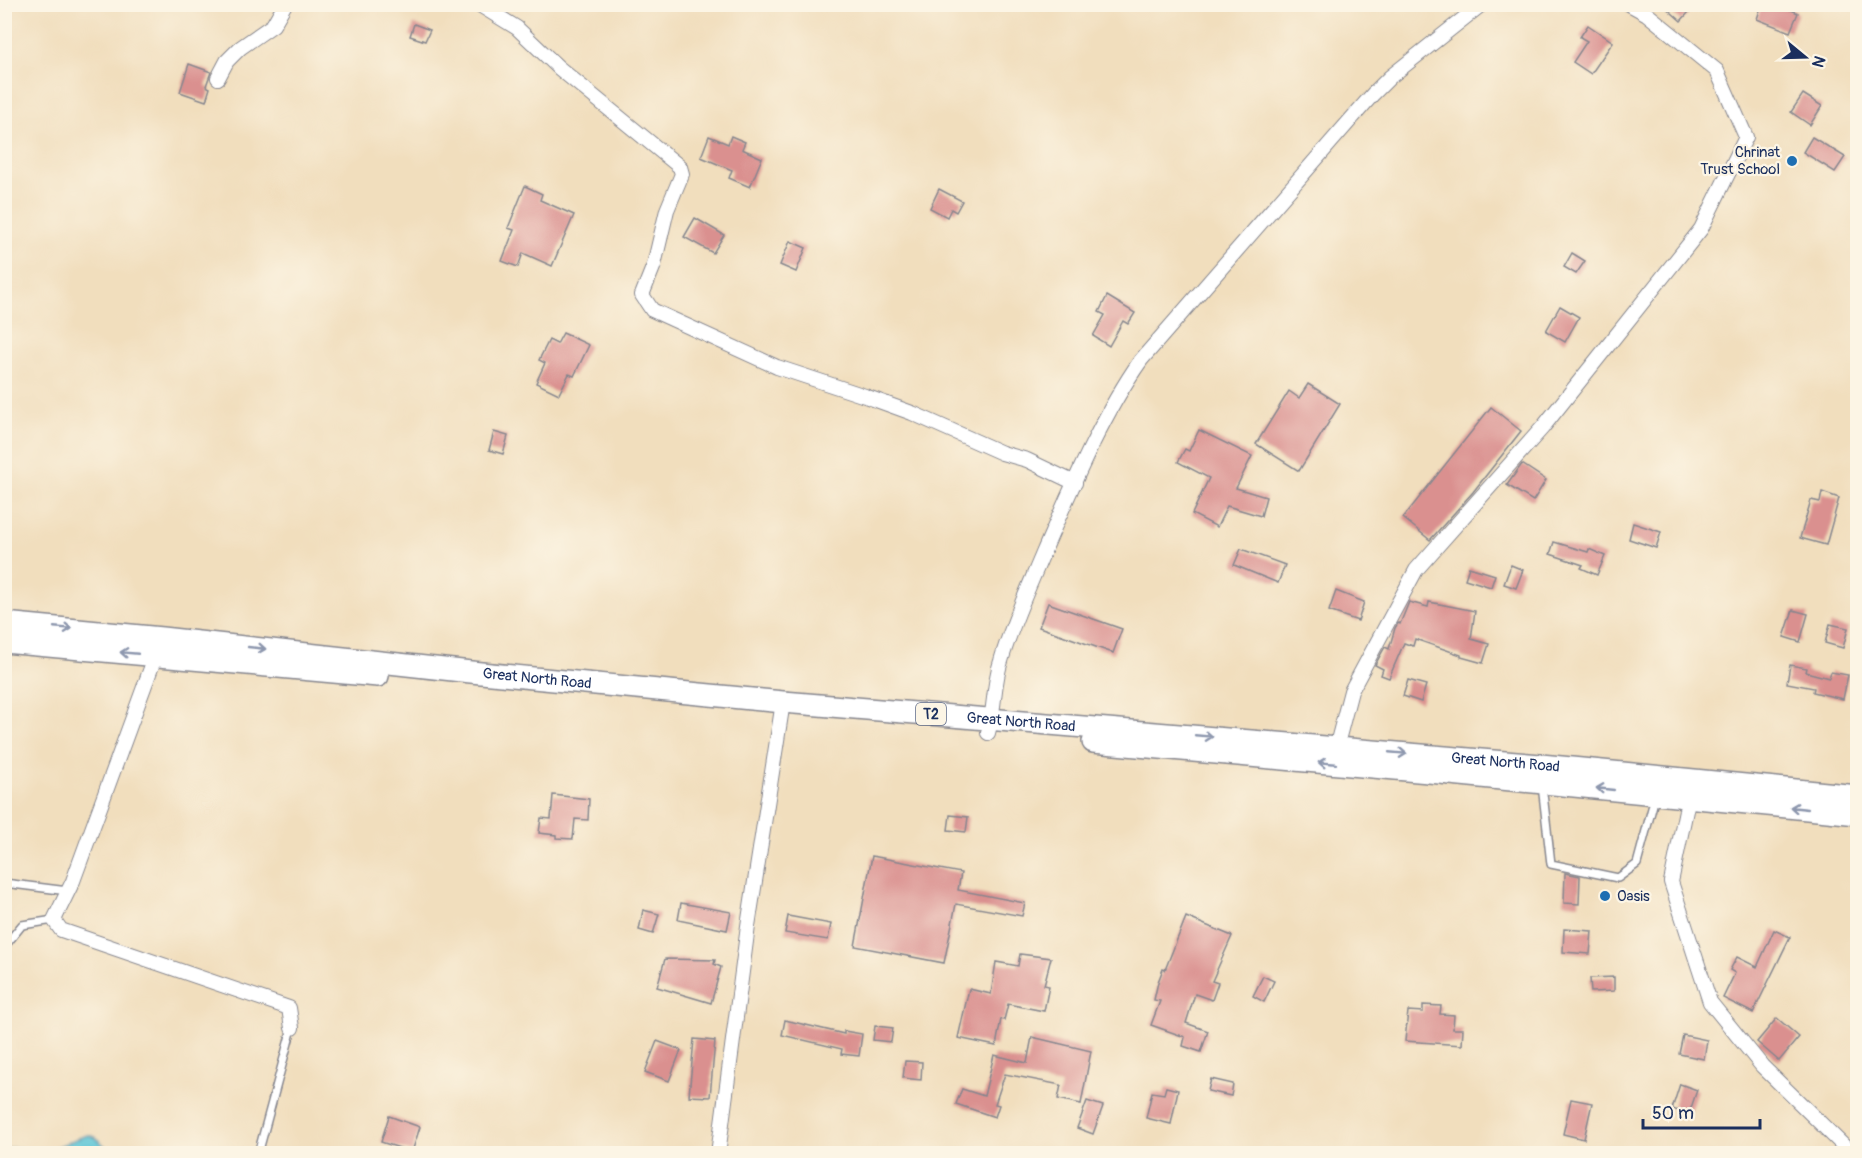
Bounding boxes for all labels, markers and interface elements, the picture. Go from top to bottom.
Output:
north arrow [1775,27,1835,87]
text: N [1807,53,1829,70]
place label: Chrinat Trust School [1700,143,1781,179]
marker: Chrinat Trust School [1785,154,1799,168]
one-way arrow [52,623,72,634]
one-way arrow [246,643,266,654]
one-way arrow [120,647,140,658]
street label: Great North Road [482,664,592,694]
road number: T2 [916,703,946,725]
street label: Great North Road [966,708,1076,736]
one-way arrow [1193,731,1213,742]
one-way arrow [1387,748,1407,759]
street label: Great North Road [1450,749,1561,777]
one-way arrow [1318,757,1338,768]
one-way arrow [1596,783,1616,794]
one-way arrow [1790,802,1810,813]
place label: Oasis [1617,887,1650,906]
marker: Oasis [1598,889,1612,903]
scale bar [1643,1092,1760,1130]
text: 50 m [1652,1102,1694,1125]

